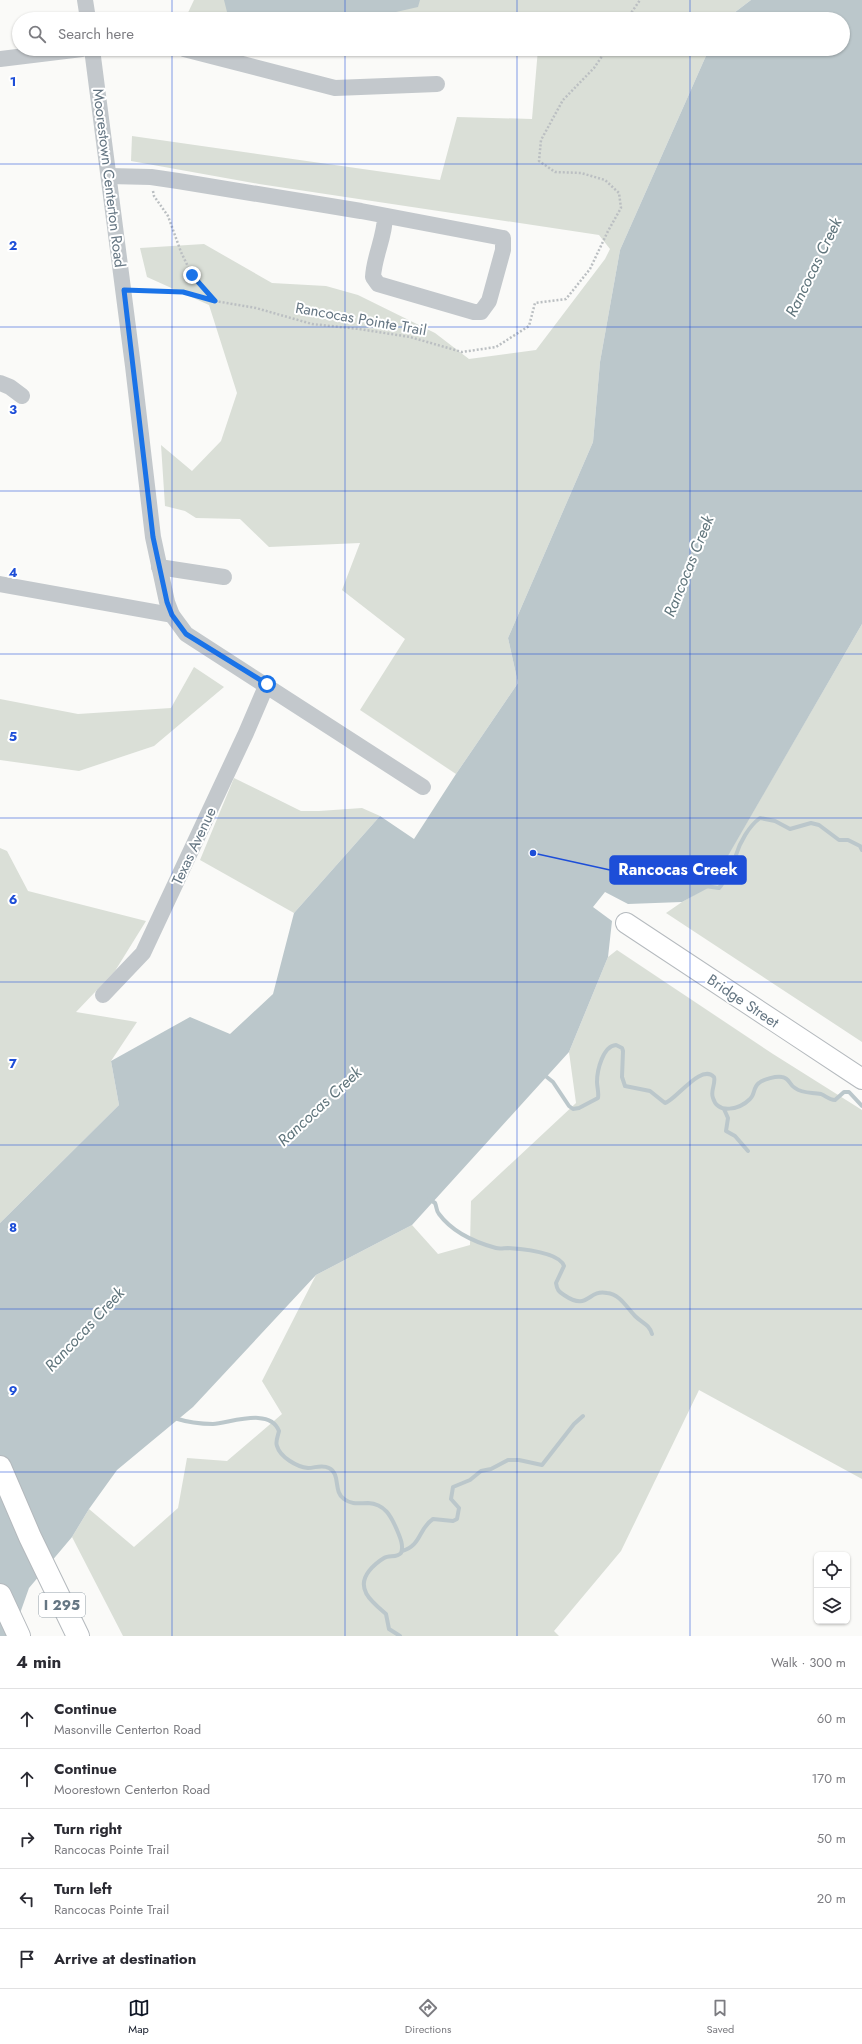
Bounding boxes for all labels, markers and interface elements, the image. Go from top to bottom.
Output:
search box [12,12,850,56]
icon: search [26,23,48,45]
text: Search here [58,23,134,45]
text: 1 [10,72,16,91]
street label: Moorestown Centerton Road [87,87,131,269]
water label: Rancocas Creek [780,213,848,321]
text: 2 [9,236,17,255]
route end [183,266,201,284]
street label: Rancocas Pointe Trail [294,297,428,341]
text: 3 [9,400,17,419]
water label: Rancocas Creek [658,511,720,620]
text: 4 [8,563,18,582]
route start [258,675,276,693]
text: 5 [9,727,17,746]
street label: Texas Avenue [166,803,222,889]
callout: Rancocas Creek [610,856,746,884]
text: Rancocas Creek [618,858,738,881]
text: 6 [9,890,18,909]
street label: Bridge Street [703,969,784,1033]
text: 7 [9,1054,17,1073]
water label: Rancocas Creek [272,1061,367,1151]
text: 8 [9,1218,17,1237]
water label: Rancocas Creek [39,1281,130,1376]
text: 9 [9,1381,18,1400]
map controls [814,1552,850,1624]
button: locate [814,1552,850,1588]
button: layers [814,1588,850,1624]
road number: I 295 [39,1593,85,1617]
text: 4 min [16,1650,61,1674]
text: Walk · 300 m [771,1653,846,1672]
text: Continue [54,1698,117,1720]
icon: ahead [16,1708,38,1730]
text: 60 m [817,1709,846,1728]
text: Masonville Centerton Road [54,1720,201,1739]
text: Continue [54,1758,117,1780]
icon: ahead [16,1768,38,1790]
text: 170 m [811,1769,846,1788]
text: Moorestown Centerton Road [54,1780,210,1799]
text: Turn right [54,1818,122,1840]
icon: right [16,1828,38,1850]
text: 50 m [817,1829,846,1848]
text: Rancocas Pointe Trail [54,1840,169,1859]
text: Turn left [54,1878,112,1900]
icon: left [16,1888,38,1910]
text: 20 m [817,1889,846,1908]
text: Rancocas Pointe Trail [54,1900,169,1919]
icon: arrive [16,1948,38,1970]
text: Arrive at destination [54,1948,196,1970]
tab: Map [128,1997,150,2037]
tab: Directions [405,1997,451,2037]
tab: Saved [707,1997,734,2037]

